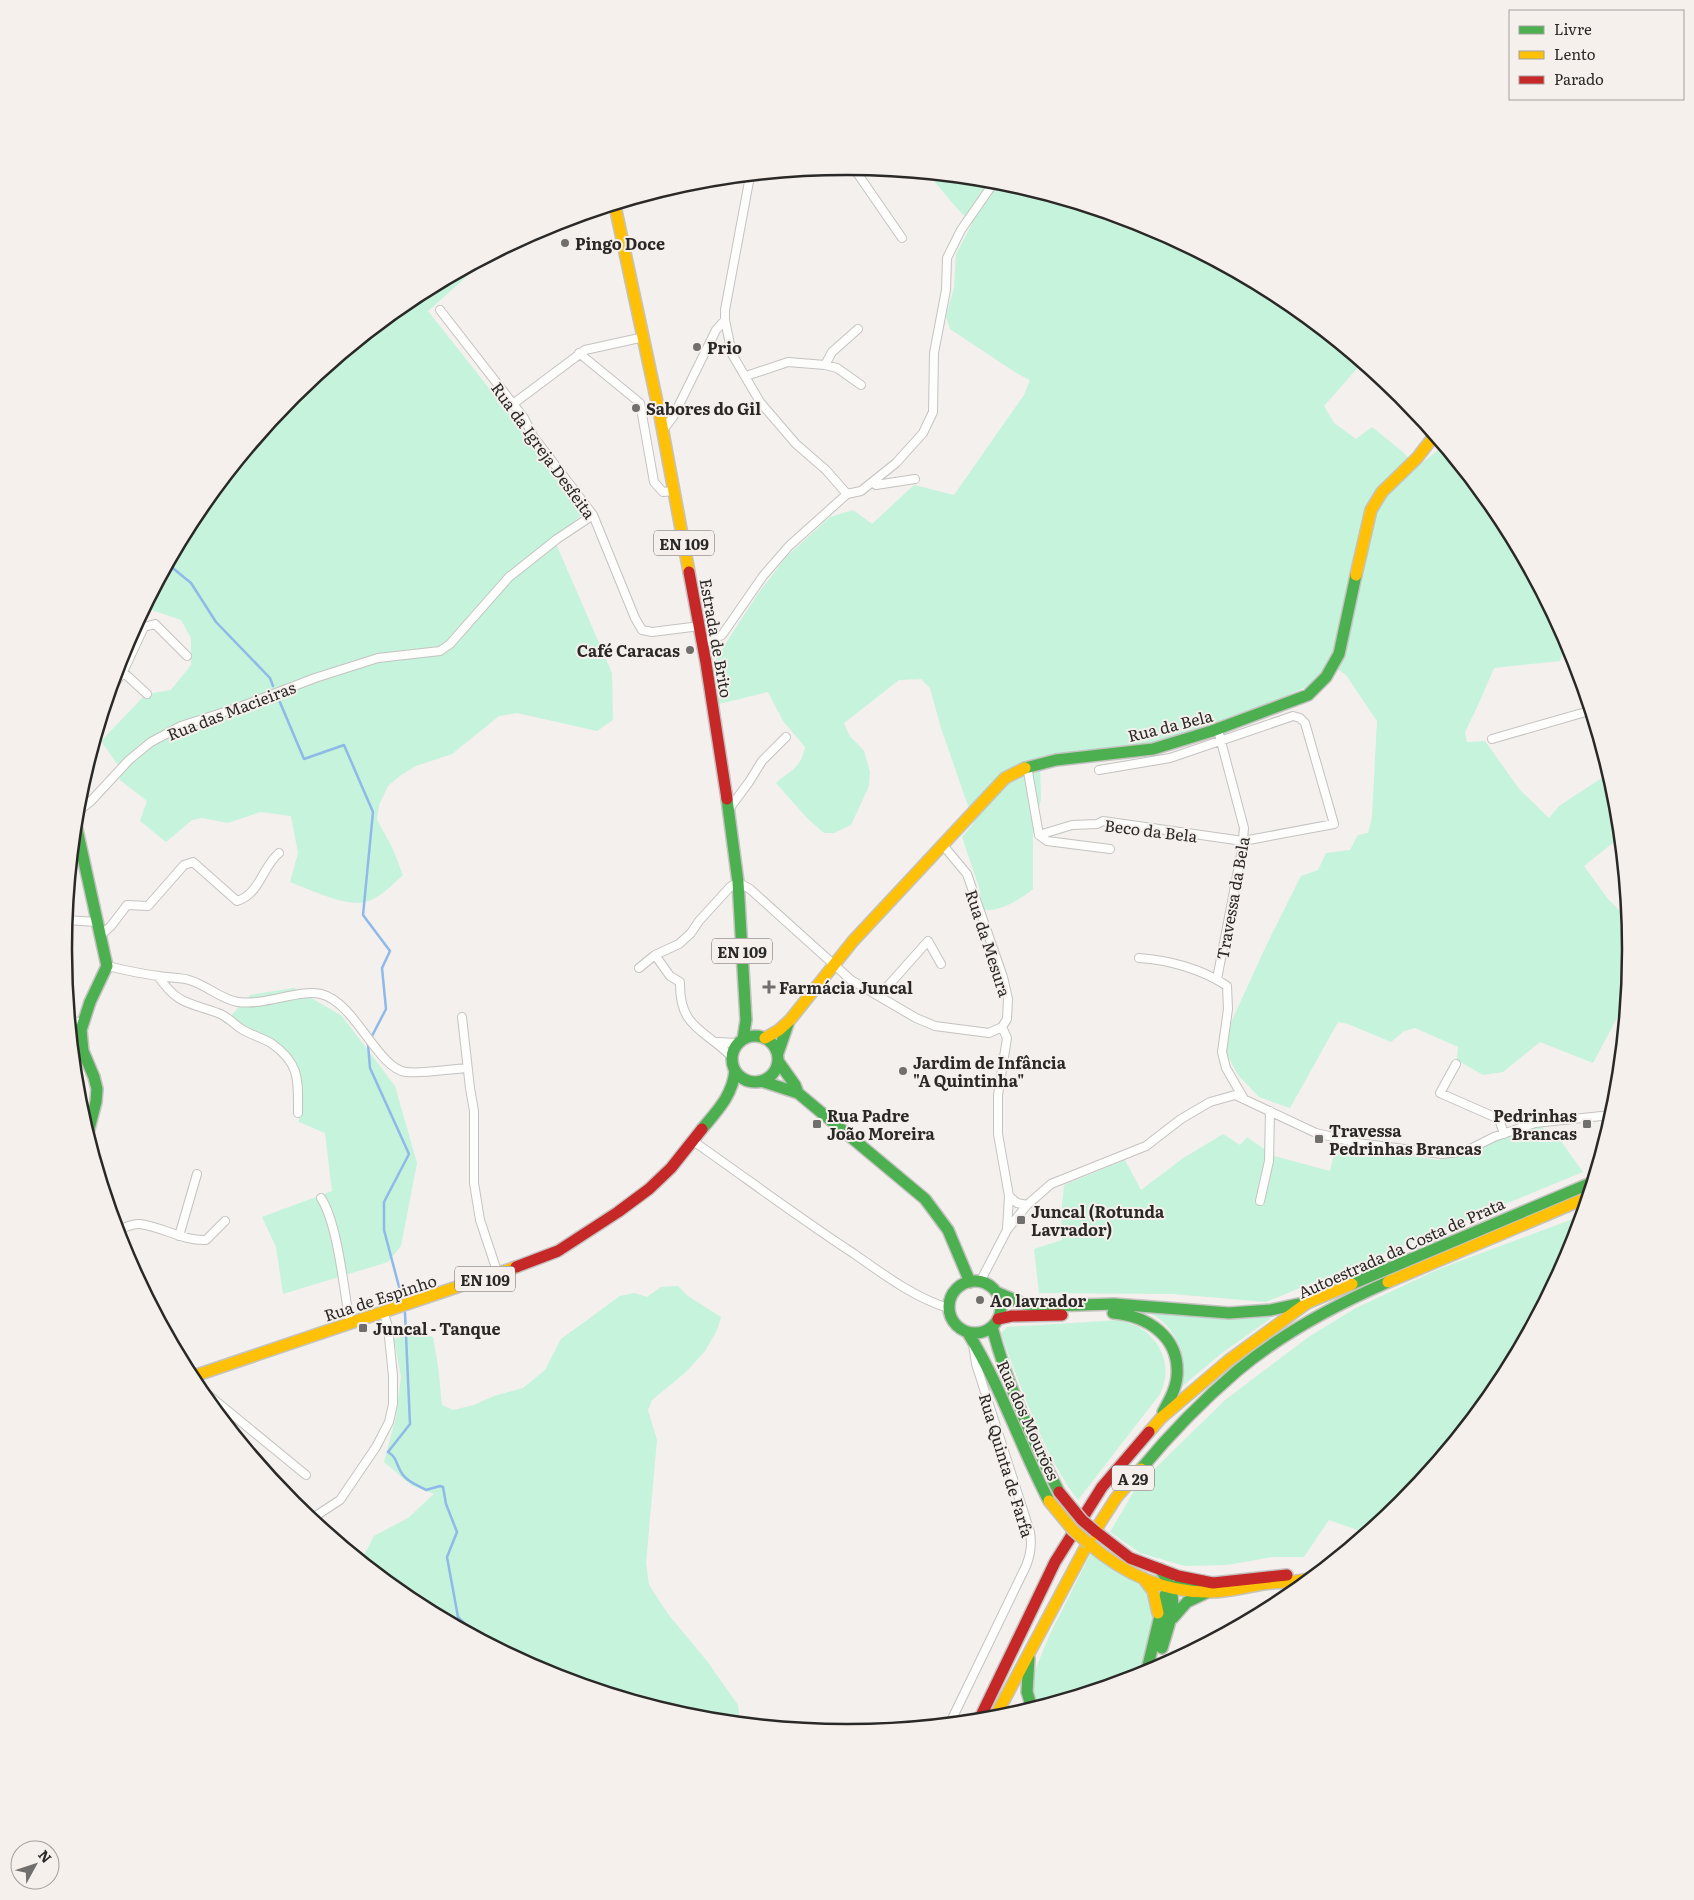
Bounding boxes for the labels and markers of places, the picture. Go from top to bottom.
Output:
place label: Pingo Doce [575,231,665,255]
marker: Pingo Doce [559,237,571,249]
place label: Prio [707,335,742,359]
marker: Prio [691,341,703,353]
place label: Sabores do Gil [646,396,761,420]
marker: Sabores do Gil [630,402,642,414]
place label: Café Caracas [577,638,680,662]
marker: Café Caracas [684,644,696,656]
place label: Farmácia Juncal [779,975,913,999]
marker: Farmácia Juncal [763,981,775,993]
place label: Jardim de Infância "A Quintinha" [913,1050,1067,1092]
marker: Jardim de Infância "A Quintinha" [897,1065,909,1077]
place label: Rua Padre João Moreira [827,1103,935,1145]
place label: Pedrinhas Brancas [1493,1103,1577,1145]
marker: Rua Padre João Moreira [811,1118,823,1130]
place label: Travessa Pedrinhas Brancas [1329,1118,1481,1160]
marker: Pedrinhas Brancas [1581,1118,1593,1130]
marker: Travessa Pedrinhas Brancas [1313,1133,1325,1145]
place label: Juncal (Rotunda Lavrador) [1031,1199,1165,1241]
marker: Juncal (Rotunda Lavrador) [1015,1214,1027,1226]
place label: Ao lavrador [990,1288,1087,1312]
marker: Ao lavrador [974,1294,986,1306]
place label: Juncal - Tanque [373,1316,501,1340]
marker: Juncal - Tanque [357,1322,369,1334]

